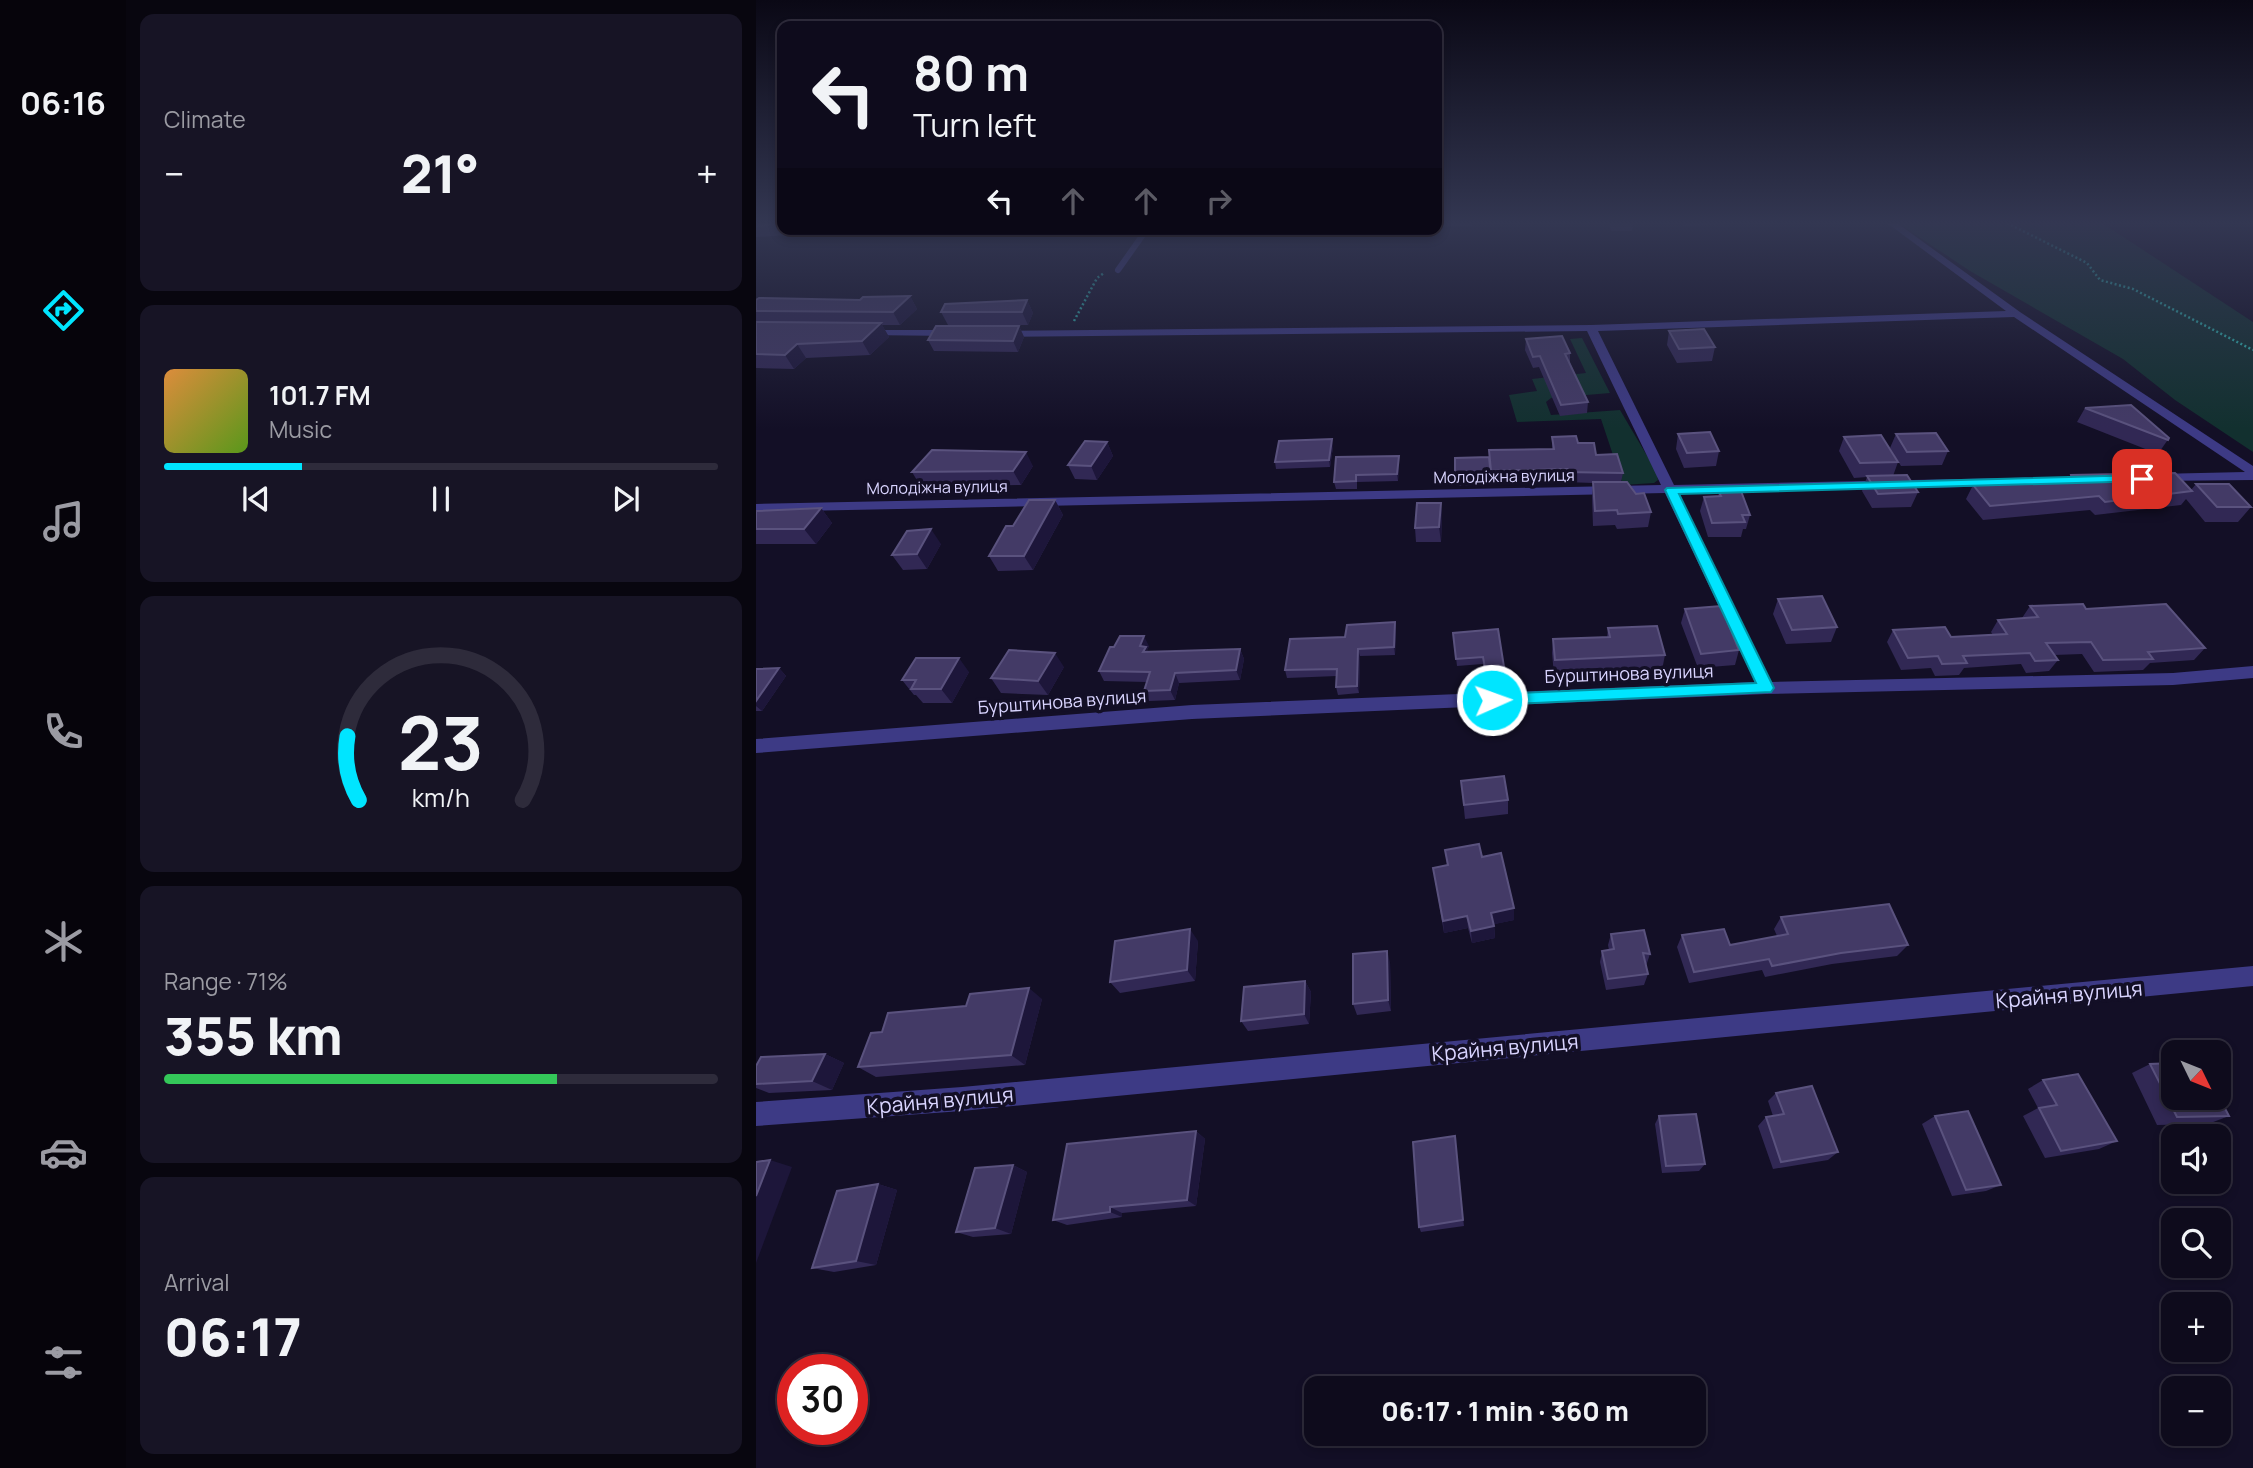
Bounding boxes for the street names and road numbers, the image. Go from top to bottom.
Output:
street label: Молодіжна вулиця [1433,464,1575,488]
street label: Молодіжна вулиця [866,475,1008,499]
street label: Бурштинова вулиця [1544,658,1714,688]
street label: Бурштинова вулиця [977,683,1147,719]
street label: Крайня вулиця [1994,974,2144,1014]
street label: Крайня вулиця [1430,1027,1580,1067]
street label: Крайня вулиця [865,1080,1015,1120]

